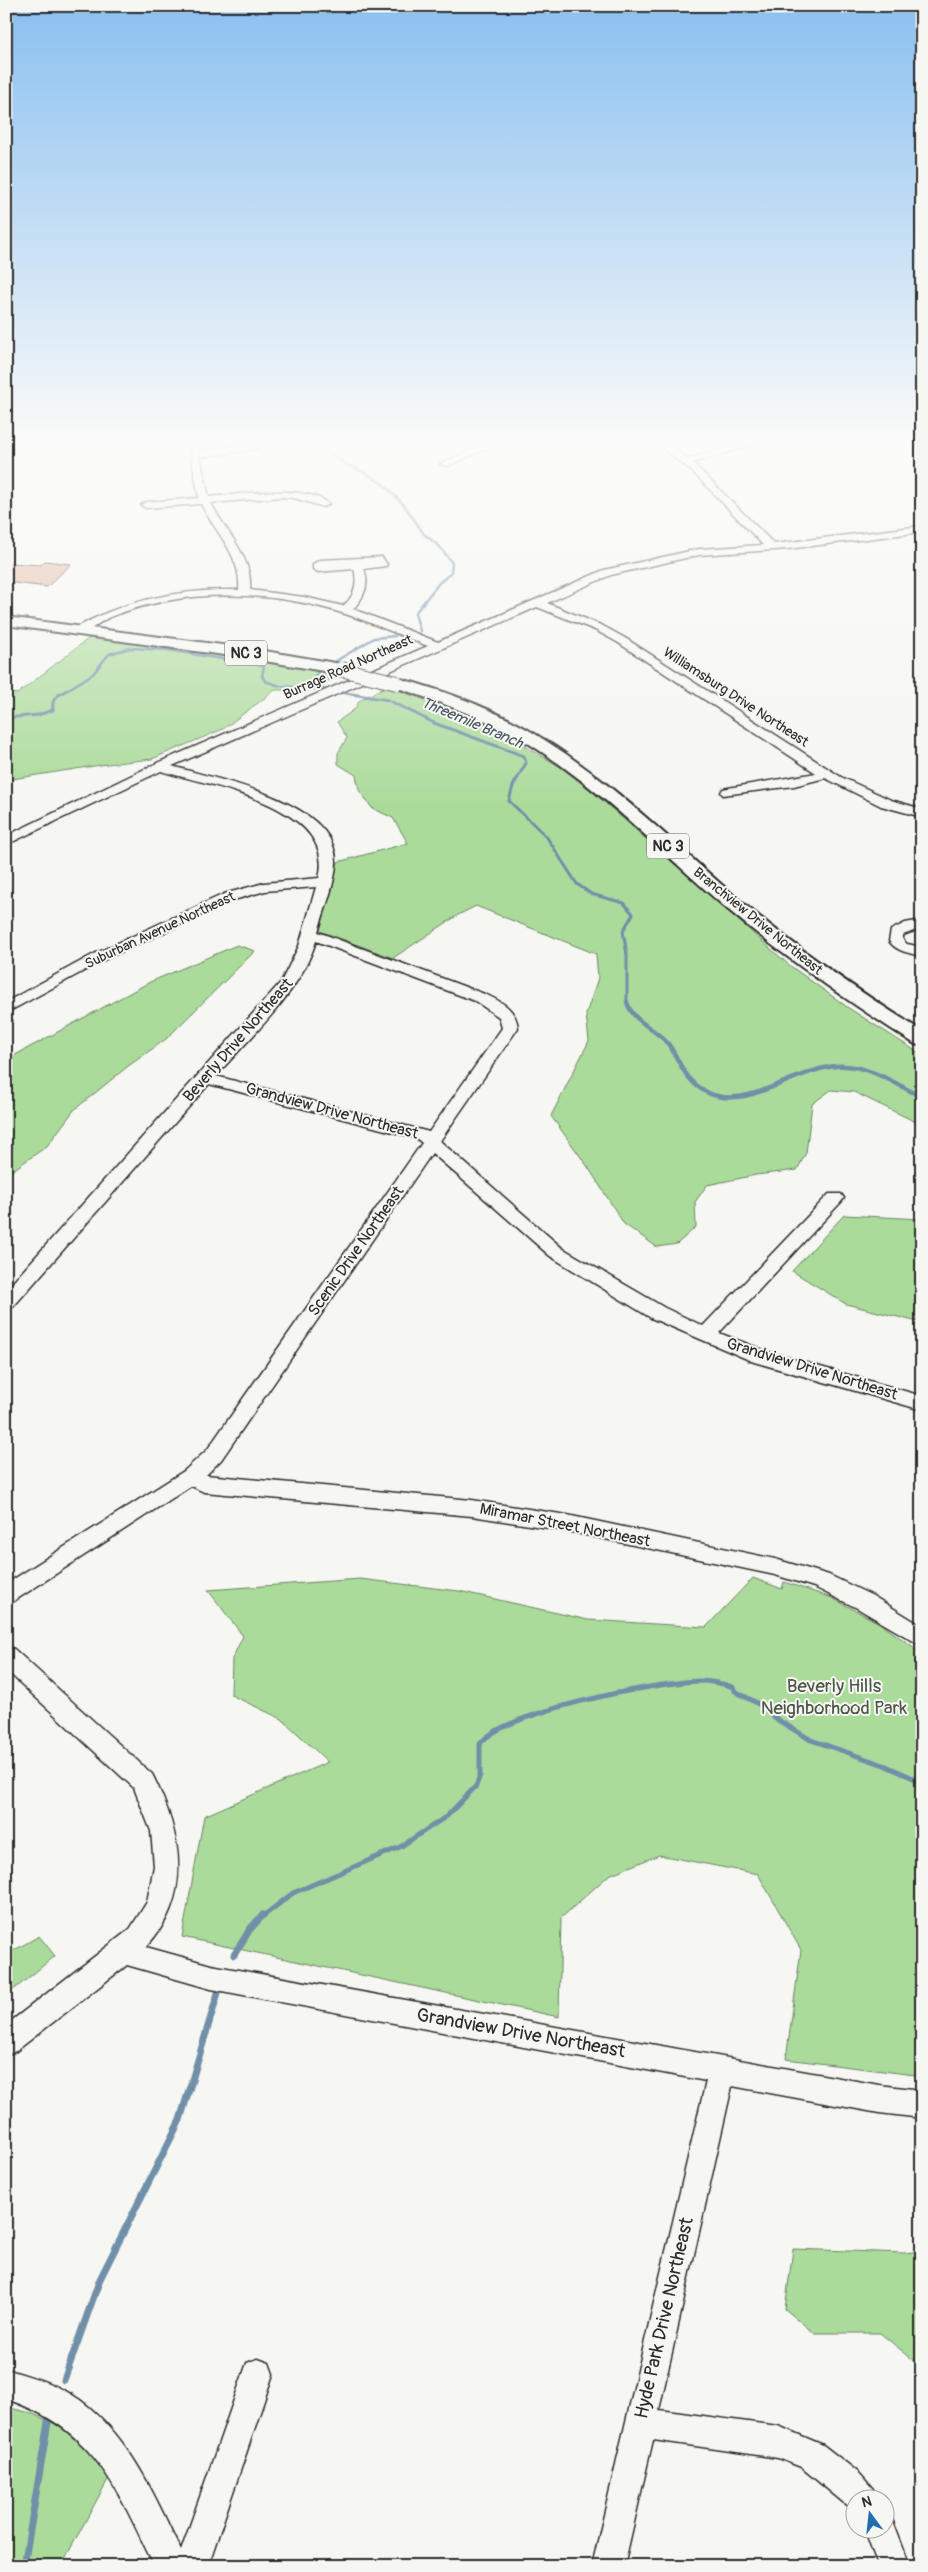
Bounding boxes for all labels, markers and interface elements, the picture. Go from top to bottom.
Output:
street label: Burrage Road Northeast [281,631,416,703]
road number: NC 3 [225,640,267,666]
street label: Williamsburg Drive Northeast [660,644,812,751]
water label: Threemile Branch [418,693,527,753]
road number: NC 3 [647,834,689,858]
street label: Branchview Drive Northeast [690,864,826,979]
street label: Suburban Avenue Northeast [82,888,238,972]
street label: Beverly Drive Northeast [179,974,298,1106]
street label: Grandview Drive Northeast [243,1078,421,1144]
street label: Scenic Drive Northeast [304,1182,409,1320]
street label: Grandview Drive Northeast [724,1333,901,1405]
street label: Miramar Street Northeast [478,1499,652,1551]
park label: Beverly Hills Neighborhood Park [761,1674,907,1720]
street label: Grandview Drive Northeast [415,2003,628,2063]
street label: Hyde Park Drive Northeast [629,2215,699,2421]
north arrow [846,2490,896,2540]
text: N [860,2492,874,2511]

